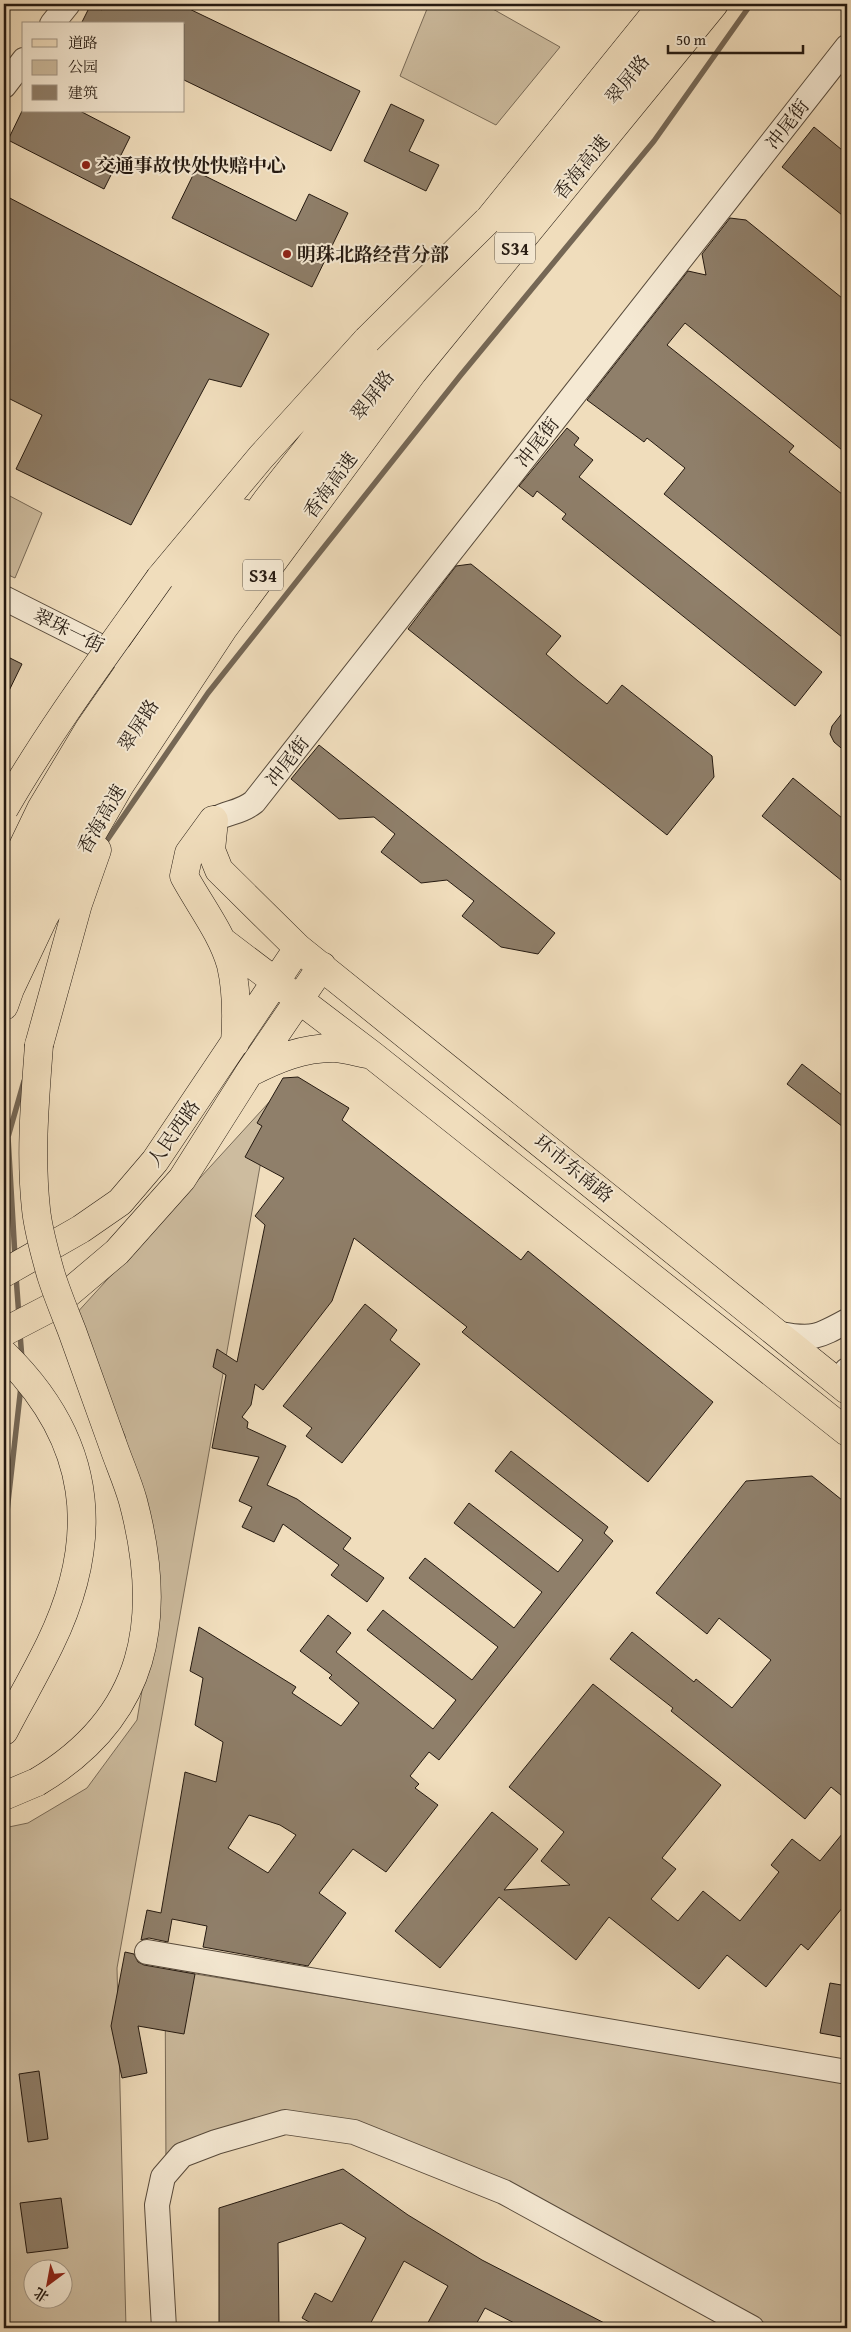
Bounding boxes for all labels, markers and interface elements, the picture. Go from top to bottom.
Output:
legend [22,22,185,112]
scale bar [668,22,804,54]
text: 50 m [676,29,707,50]
text: 道路 [68,32,98,53]
street label: 翠屏路 [598,48,656,110]
text: 公园 [68,56,98,77]
text: 建筑 [68,82,98,103]
street label: 冲尾街 [758,93,816,155]
street label: 香海高速 [546,129,616,205]
place label: 交通事故快处快赔中心 [96,151,286,179]
marker: 交通事故快处快赔中心 [80,159,92,171]
road number: S34 [495,232,535,264]
place label: 明珠北路经营分部 [297,240,449,268]
marker: 明珠北路经营分部 [281,248,293,260]
street label: 翠屏路 [343,364,401,426]
street label: 冲尾街 [508,411,566,473]
street label: 香海高速 [296,446,364,524]
road number: S34 [243,560,283,590]
street label: 翠珠一街 [29,601,109,659]
street label: 翠屏路 [111,693,165,757]
street label: 冲尾街 [258,730,316,792]
street label: 香海高速 [70,779,132,859]
street label: 人民西路 [140,1094,206,1172]
street label: 环市东南路 [528,1127,620,1209]
north arrow [22,2260,72,2310]
text: 北 [30,2283,52,2307]

